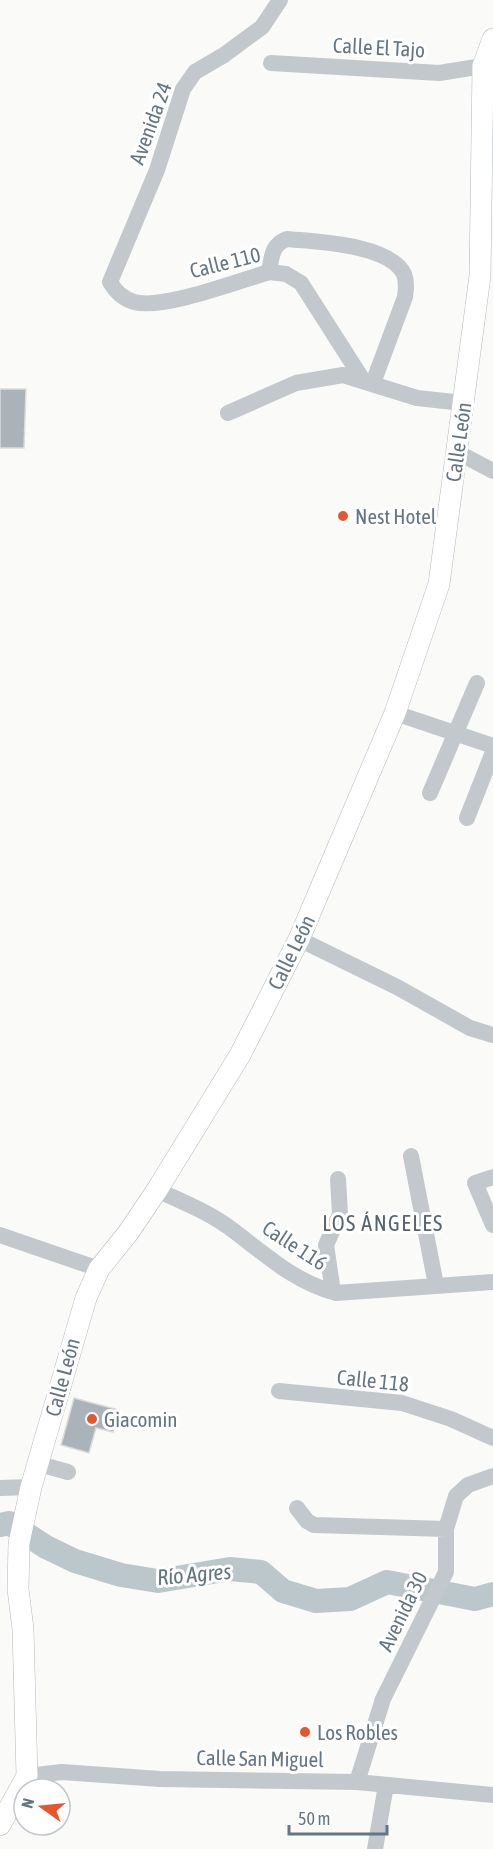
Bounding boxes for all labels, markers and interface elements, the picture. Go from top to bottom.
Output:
street label: Calle El Tajo [332,33,426,61]
street label: Avenida 24 [124,79,176,167]
street label: Calle 110 [187,242,263,282]
street label: Calle León [441,401,475,483]
place label: Nest Hotel [355,504,437,528]
marker: Nest Hotel [336,509,350,523]
street label: Calle León [263,911,319,993]
district label: LOS ÁNGELES [322,1210,444,1236]
street label: Calle 116 [258,1215,332,1275]
street label: Calle León [40,1335,84,1419]
street label: Calle 118 [336,1364,410,1396]
place label: Giacomin [104,1407,178,1431]
marker: Giacomin [85,1412,99,1426]
water label: Río Agres [156,1558,232,1590]
street label: Avenida 30 [372,1567,432,1655]
place label: Los Robles [317,1720,398,1744]
marker: Los Robles [298,1725,312,1739]
street label: Calle San Miguel [196,1745,324,1771]
north arrow [12,1777,72,1837]
text: N [18,1796,37,1810]
scale bar [289,1798,386,1836]
text: 50 m [298,1808,330,1829]

